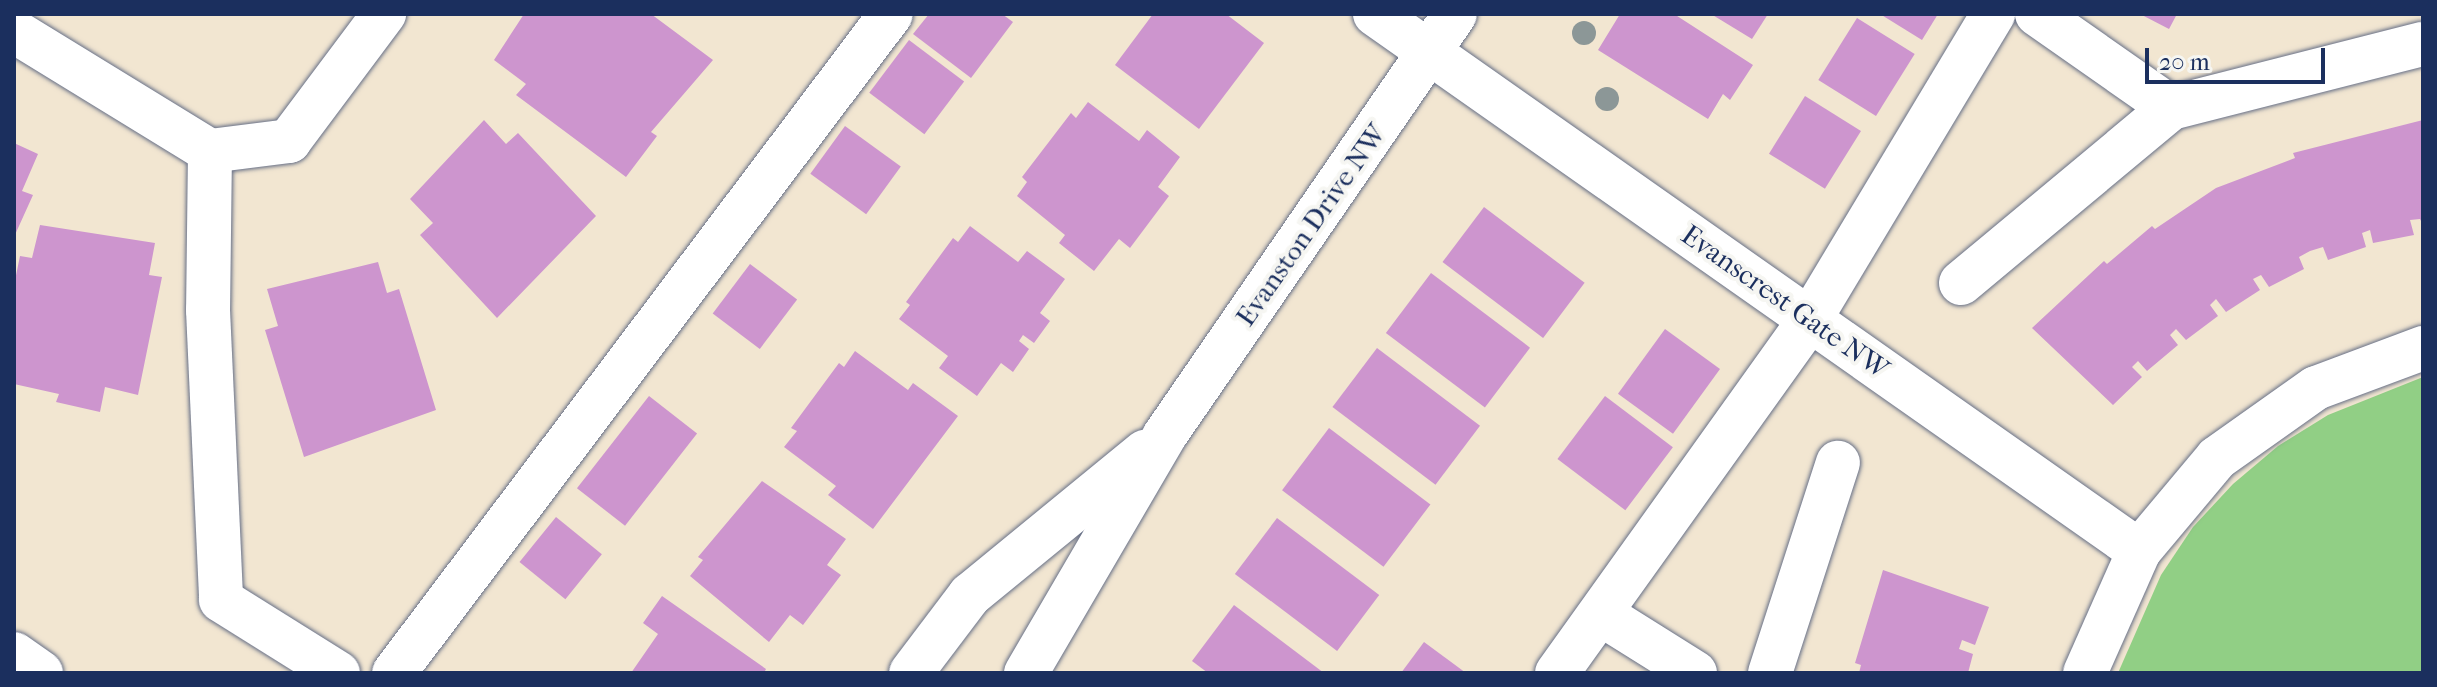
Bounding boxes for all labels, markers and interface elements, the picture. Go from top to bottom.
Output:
scale bar [2149,32,2329,82]
text: 20 m [2159,48,2210,76]
street label: Evanston Drive NW [1229,117,1393,333]
street label: Evanscrest Gate NW [1675,218,1895,386]

